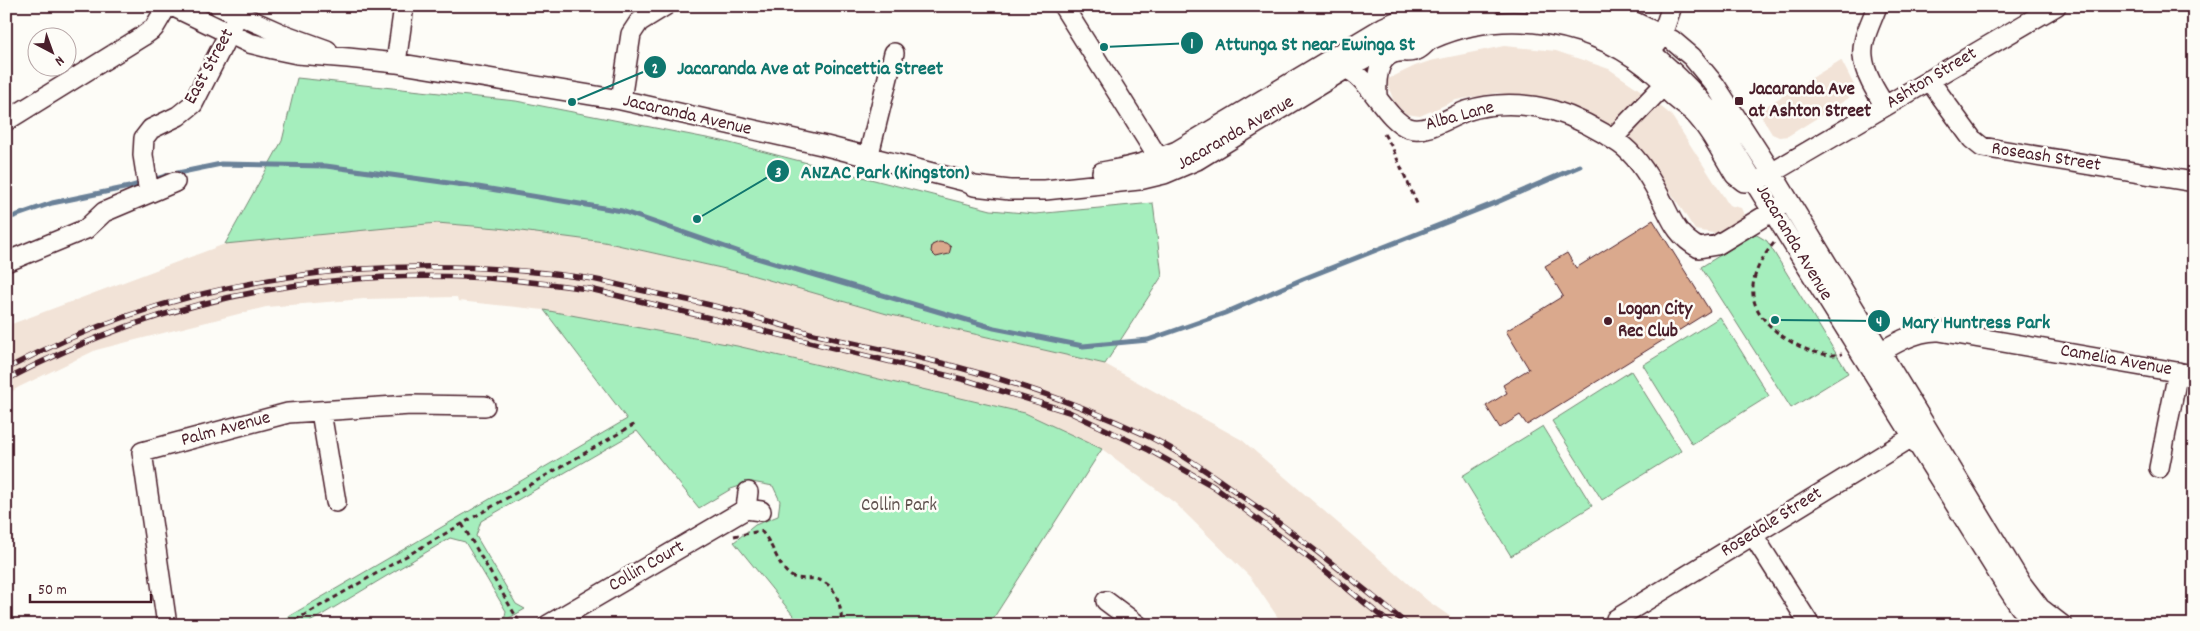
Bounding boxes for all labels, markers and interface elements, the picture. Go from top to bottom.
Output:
street label: East Street [178,24,242,110]
callout: Attunga St near Ewinga St [1180,25,1425,60]
north arrow [28,28,78,78]
text: Attunga St near Ewinga St [1215,32,1416,60]
text: 1 [1190,34,1194,56]
street label: Ashton Street [1881,41,1983,117]
text: N [50,50,68,70]
callout: Jacaranda Ave at Poincettia Street [642,50,954,85]
text: Jacaranda Ave at Poincettia Street [677,56,944,84]
text: 2 [652,59,658,81]
place label: Jacaranda Ave at Ashton Street [1749,77,1871,126]
street label: Jacaranda Avenue [620,88,754,144]
street label: Jacaranda Avenue [1172,89,1300,179]
street label: Alba Lane [1423,95,1497,139]
marker: Jacaranda Ave at Ashton Street [1733,95,1745,107]
street label: Roseash Street [1989,136,2103,180]
callout: ANZAC Park (Kingston) [766,154,979,189]
text: ANZAC Park (Kingston) [801,160,969,188]
text: 3 [775,163,782,185]
street label: Jacaranda Avenue [1748,180,1838,306]
place label: Logan City Rec Club [1618,297,1693,346]
callout: Mary Huntress Park [1866,303,2060,338]
text: Mary Huntress Park [1902,310,2050,338]
text: 4 [1876,312,1882,334]
marker: Logan City Rec Club [1602,315,1614,327]
street label: Camelia Avenue [2058,338,2174,384]
street label: Palm Avenue [178,405,274,455]
street label: Rosedale Street [1716,481,1828,565]
park label: Collin Park [861,493,937,520]
street label: Collin Court [604,534,690,600]
scale bar [30,571,151,603]
text: 50 m [38,580,67,602]

